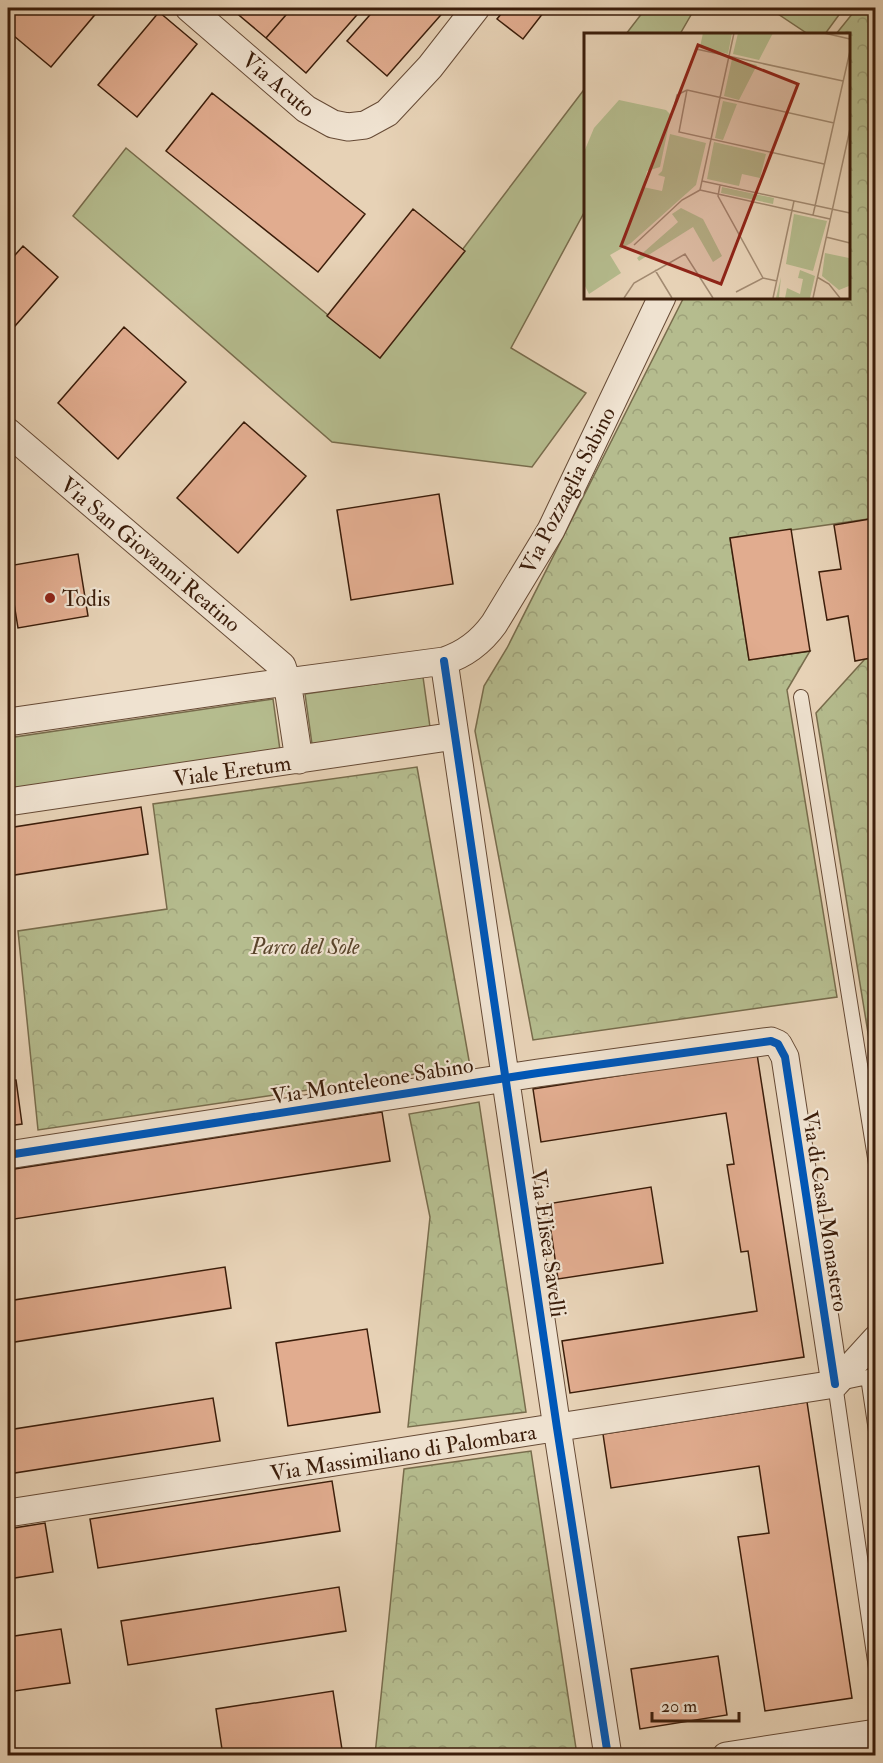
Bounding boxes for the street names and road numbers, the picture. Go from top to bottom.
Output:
street label: Via Acuto [236,46,321,123]
street label: Via Pozzaglia Sabino [514,402,622,579]
street label: Via San Giovanni Reatino [54,471,246,639]
street label: Viale Eretum [172,749,293,793]
street label: Via Monteleone Sabino [269,1051,475,1111]
street label: Via di Casal Monastero [795,1109,855,1313]
street label: Via Elisea Savelli [524,1167,572,1319]
street label: Via Massimiliano di Palombara [268,1418,539,1488]

